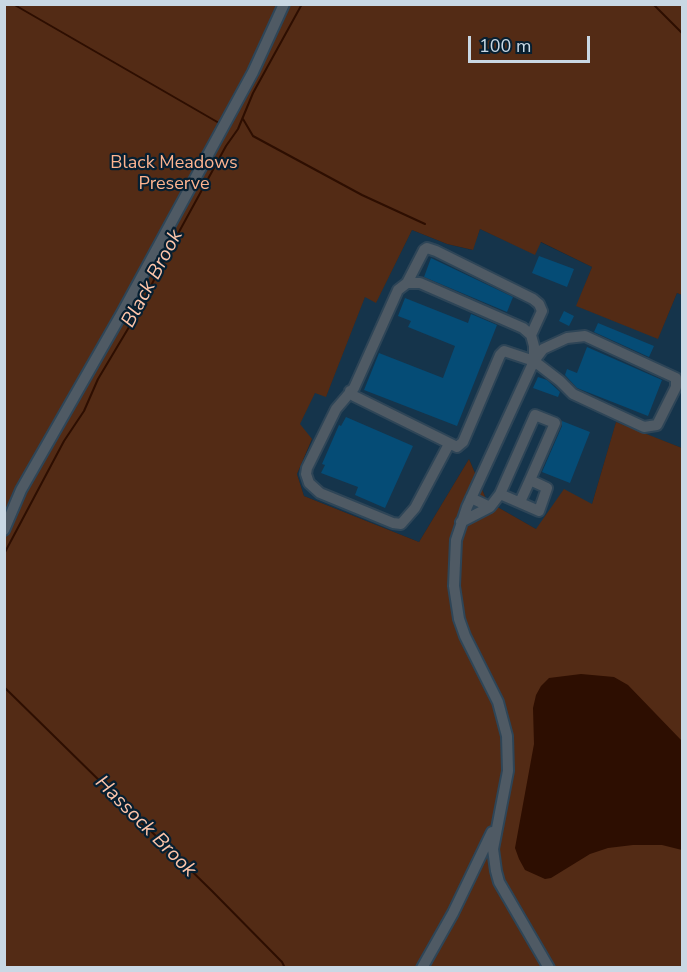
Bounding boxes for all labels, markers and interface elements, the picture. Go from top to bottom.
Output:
scale bar [471,24,592,62]
text: 100 m [479,34,531,58]
park label: Black Meadows Preserve [110,153,238,195]
water label: Black Brook [117,226,189,332]
water label: Hassock Brook [89,771,201,883]

